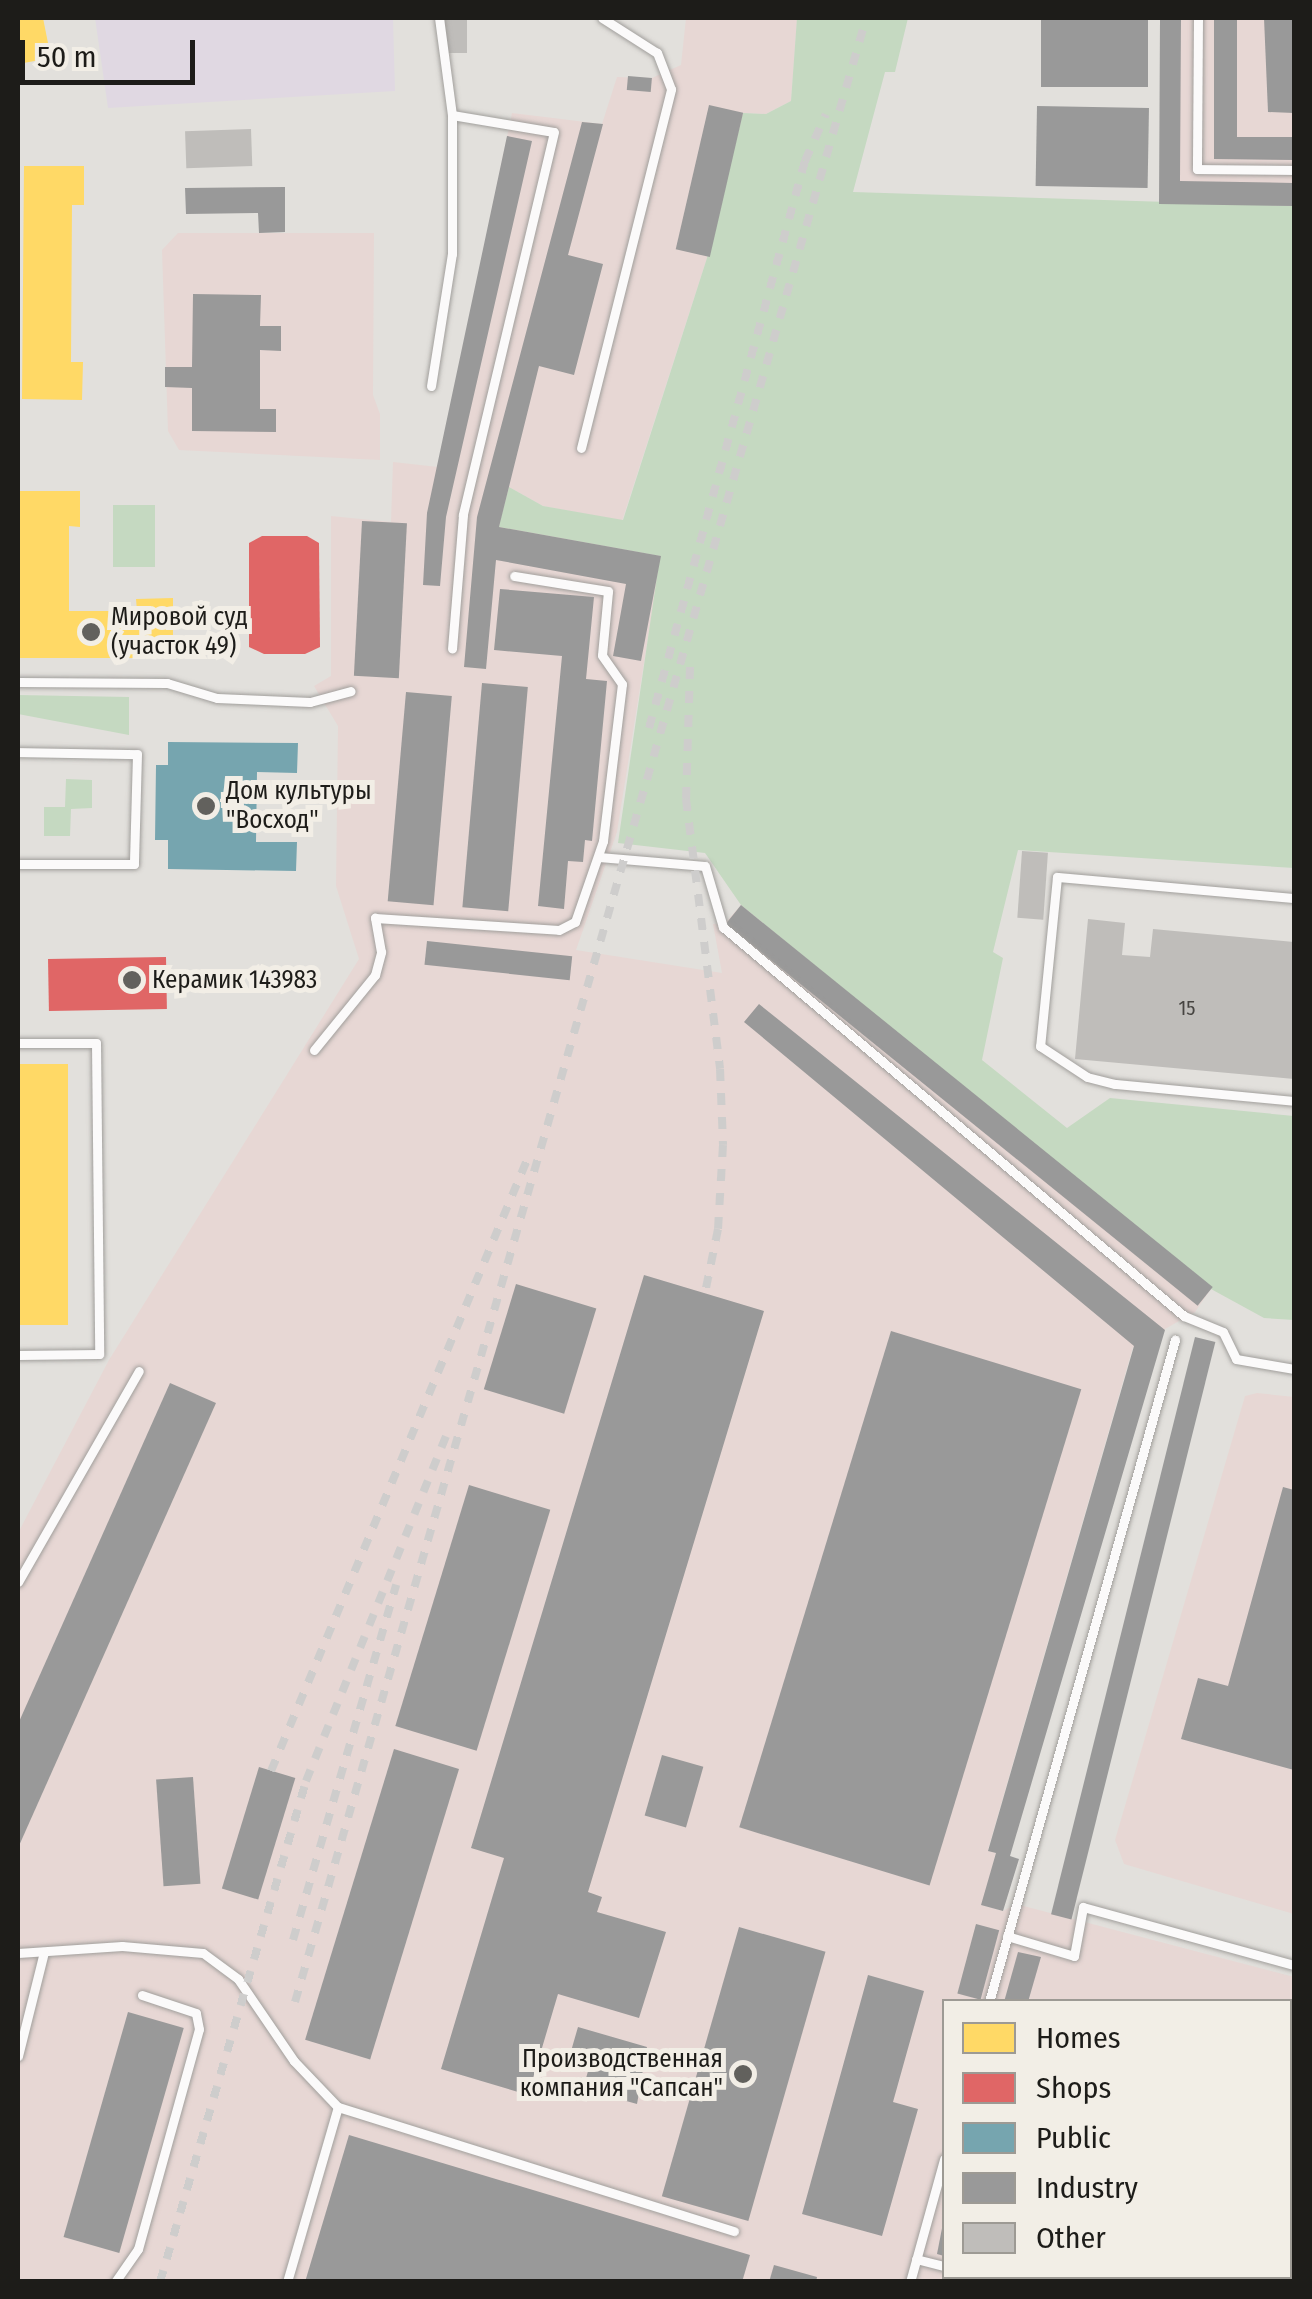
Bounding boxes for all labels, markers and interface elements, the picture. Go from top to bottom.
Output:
scale bar [25,20,200,82]
text: 50 m [37,39,97,75]
place label: Мировой суд (участок 49) [111,603,248,662]
marker: Мировой суд (участок 49) [80,621,102,643]
place label: Дом культуры "Восход" [226,777,372,836]
marker: Дом культуры "Восход" [195,795,217,817]
place label: Керамик 143983 [152,965,317,995]
marker: Керамик 143983 [121,969,143,991]
house number: 15 [1179,996,1195,1020]
legend [942,1999,1292,2279]
text: Homes [1036,2020,1121,2056]
place label: Производственная компания "Сапсан" [520,2045,723,2104]
marker: Производственная компания "Сапсан" [732,2063,754,2085]
text: Shops [1036,2070,1111,2106]
text: Public [1036,2120,1111,2156]
text: Industry [1036,2170,1138,2206]
text: Other [1036,2220,1106,2256]

